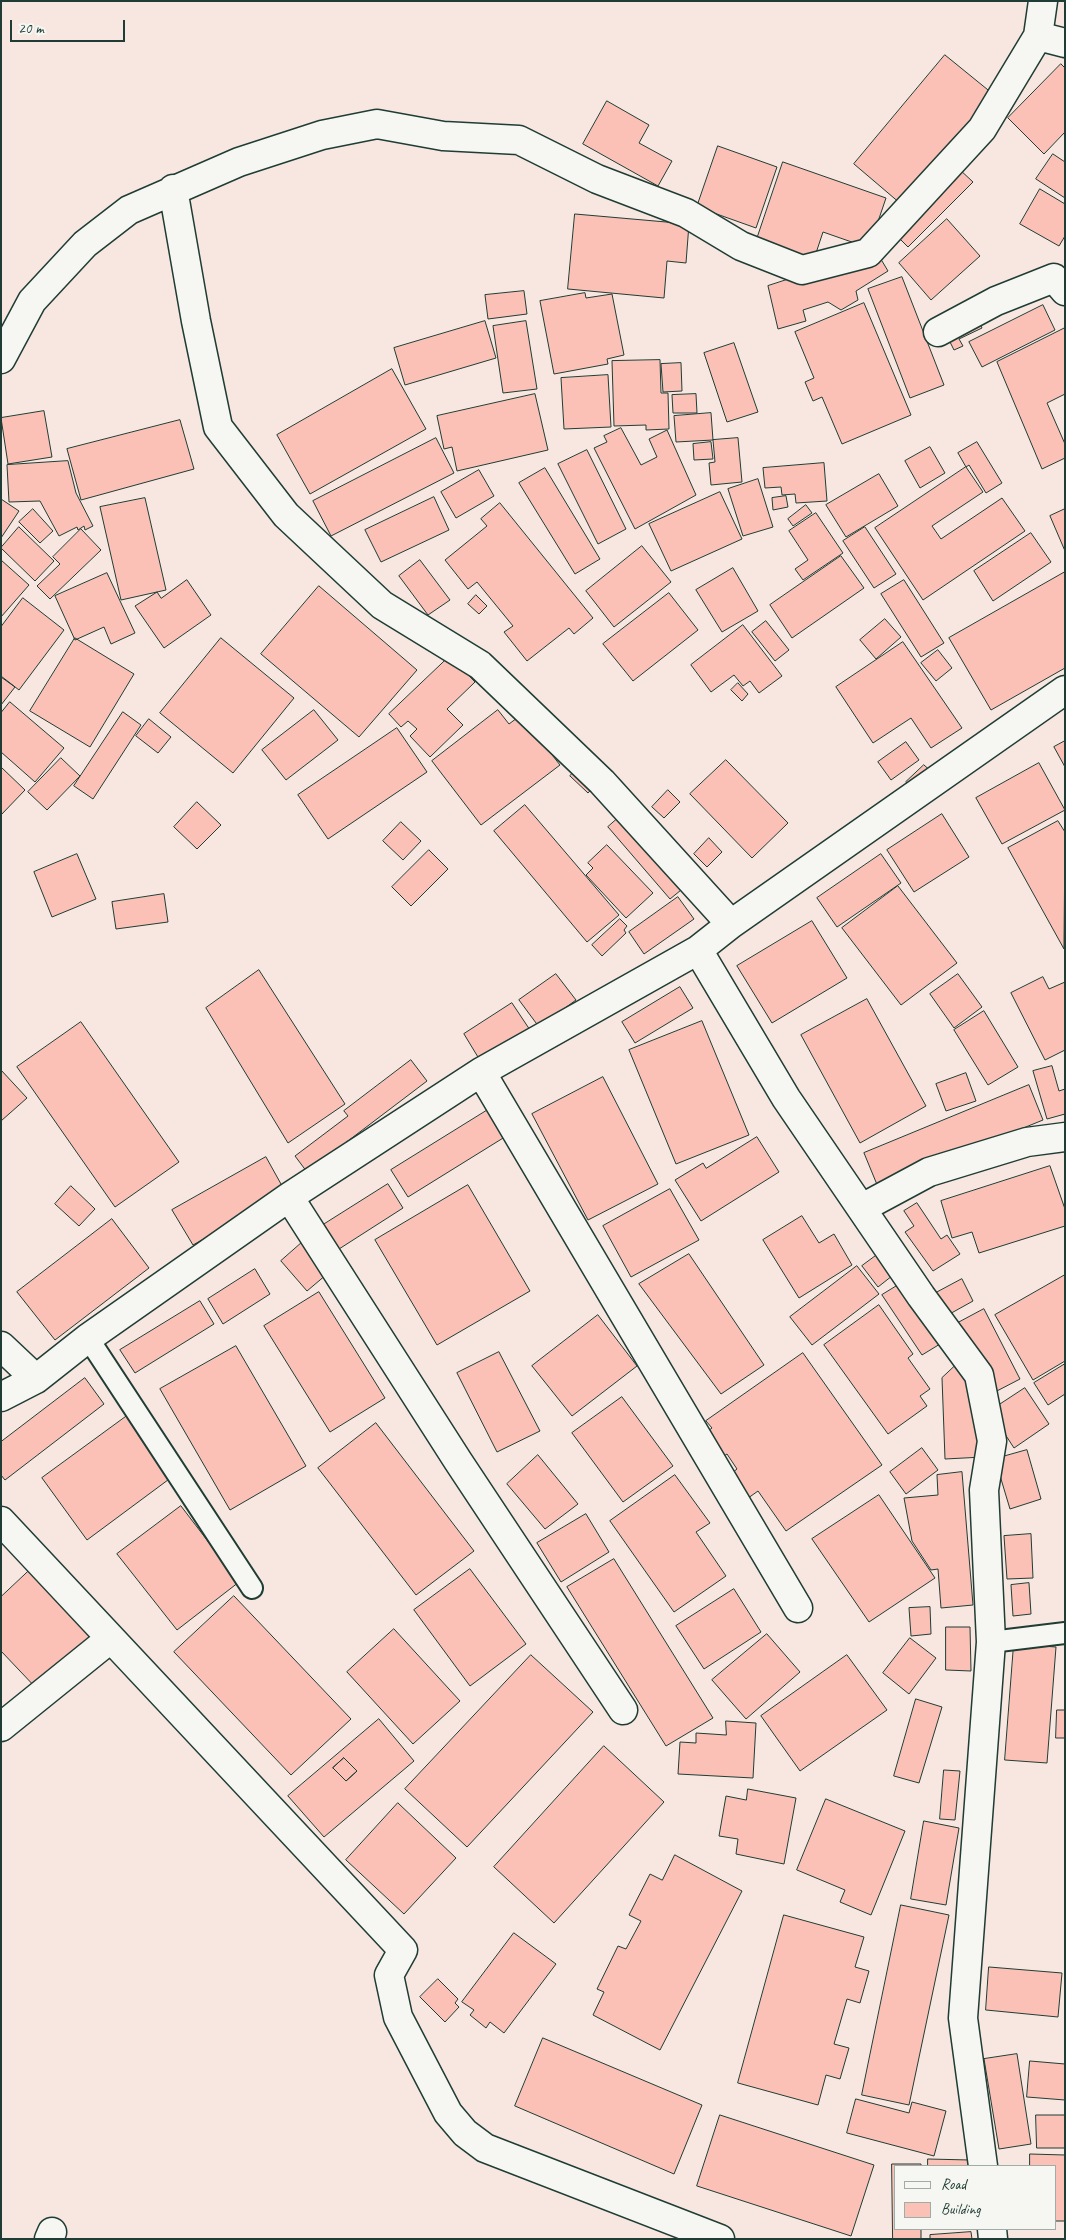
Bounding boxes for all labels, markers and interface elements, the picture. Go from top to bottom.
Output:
scale bar [12,10,128,42]
text: 20 m [18,19,44,38]
legend [894,2165,1056,2230]
text: Road [941,2175,966,2194]
text: Building [941,2200,980,2219]

